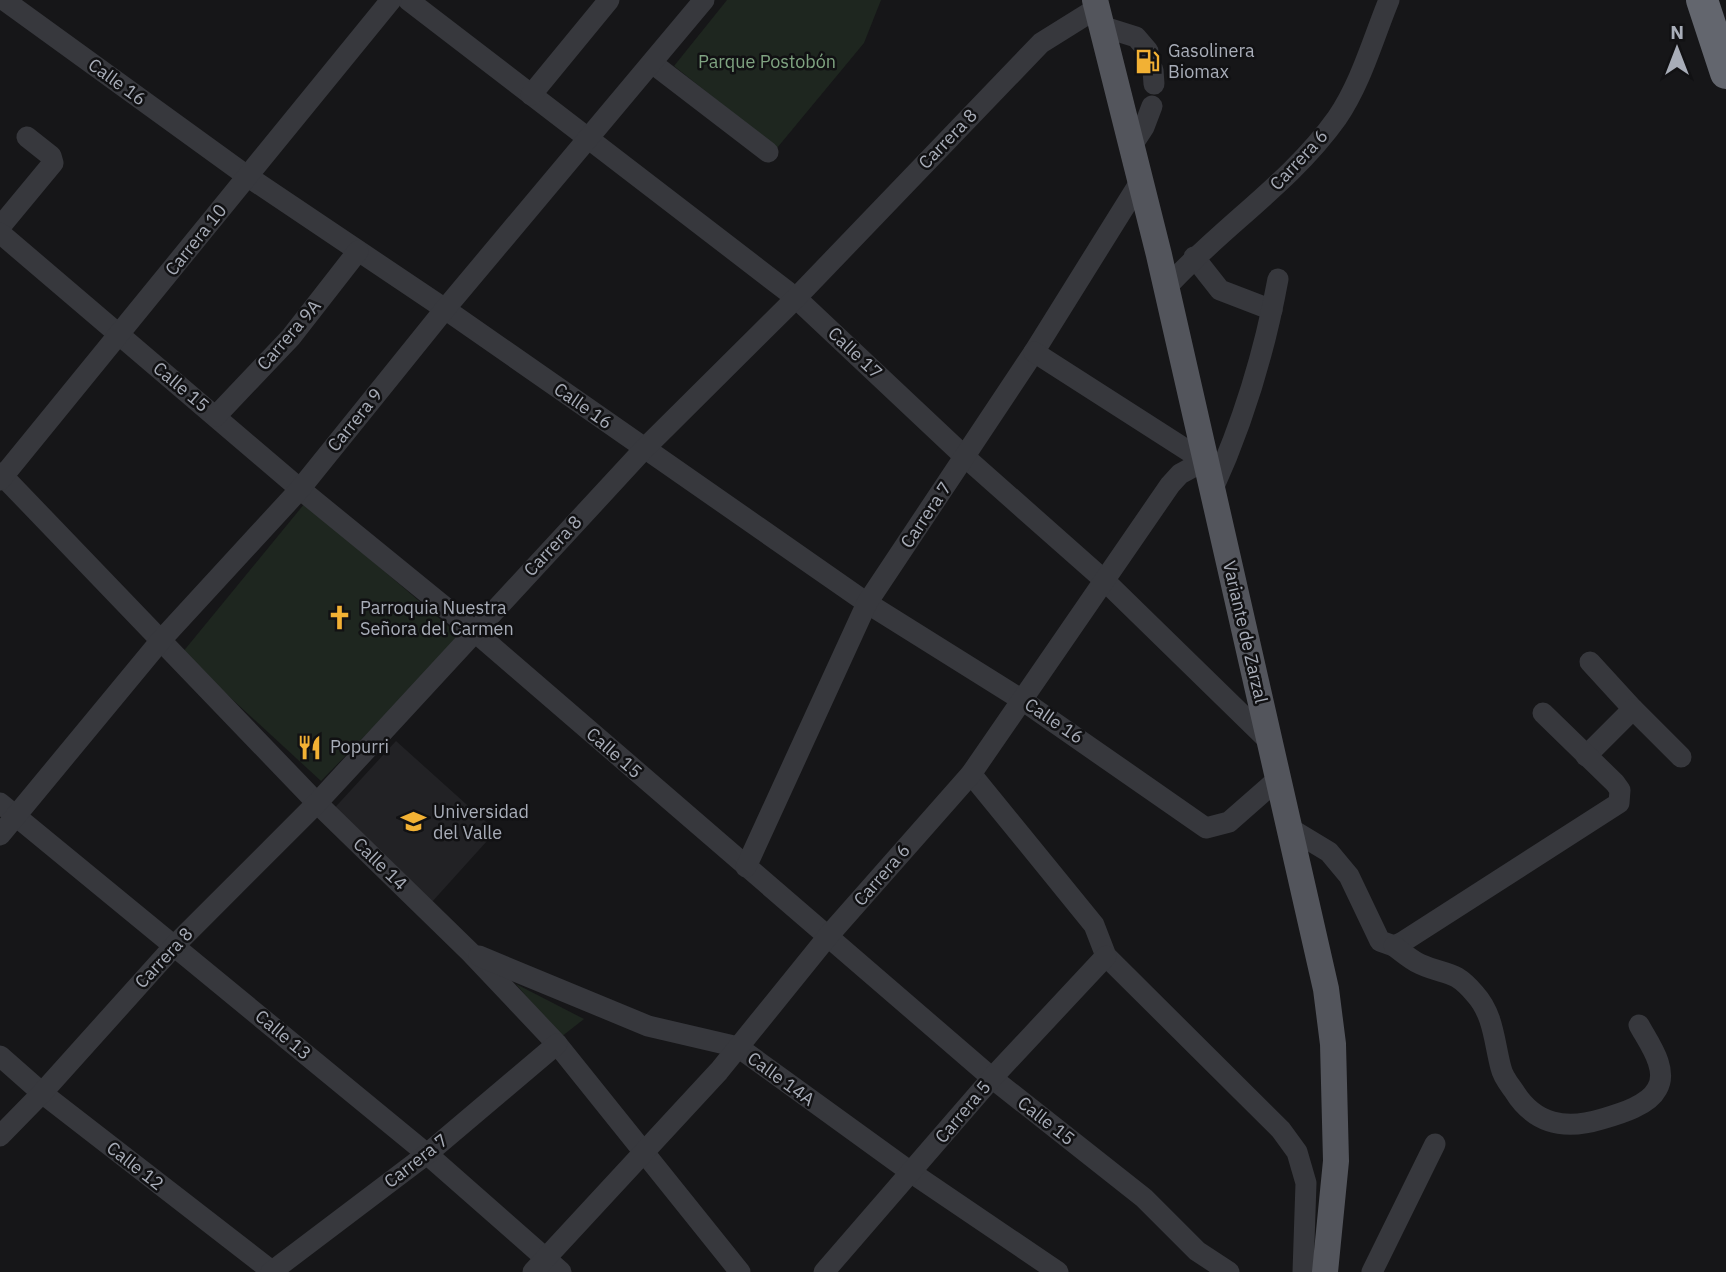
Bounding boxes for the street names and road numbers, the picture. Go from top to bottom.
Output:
street label: Calle 16 [84,53,151,110]
street label: Carrera 8 [913,104,982,174]
street label: Carrera 6 [1265,124,1333,195]
street label: Carrera 10 [160,199,232,280]
street label: Carrera 9A [252,294,326,375]
street label: Calle 17 [823,322,887,384]
street label: Calle 15 [149,357,214,417]
street label: Calle 16 [550,377,617,434]
street label: Carrera 9 [322,383,387,456]
street label: Carrera 7 [895,477,956,552]
street label: Carrera 8 [519,510,587,581]
street label: Variante de Zarzal [1218,558,1273,705]
street label: Calle 16 [1020,693,1088,749]
street label: Calle 15 [582,722,647,783]
street label: Calle 14 [349,832,412,895]
street label: Carrera 6 [848,839,915,911]
street label: Carrera 8 [130,922,198,993]
street label: Calle 13 [251,1005,316,1065]
street label: Calle 14A [743,1046,820,1111]
street label: Carrera 5 [930,1076,996,1148]
street label: Calle 15 [1013,1091,1079,1150]
street label: Carrera 7 [379,1128,452,1193]
street label: Calle 12 [102,1136,168,1195]

